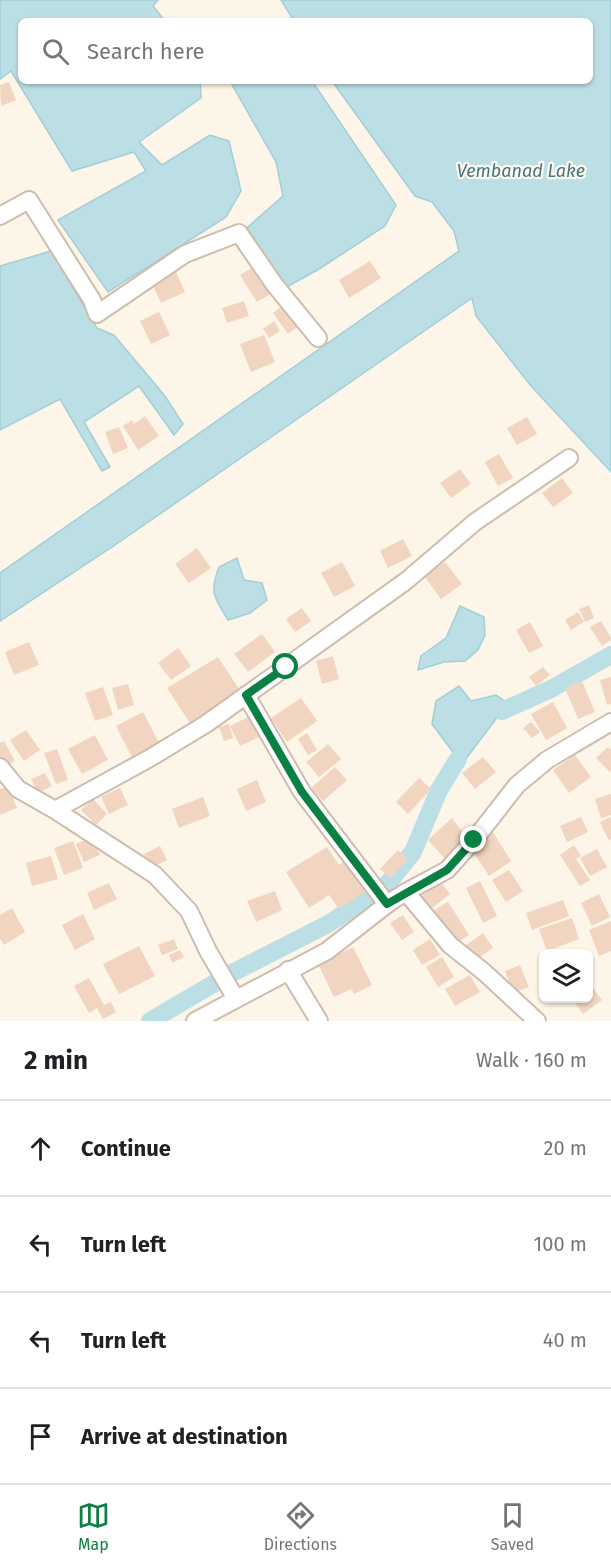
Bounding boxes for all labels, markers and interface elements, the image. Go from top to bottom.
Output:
search box [18,18,593,84]
icon: search [39,35,72,68]
text: Search here [87,38,205,65]
water label: Vembanad Lake [457,160,585,182]
route start [272,653,298,679]
route end [460,826,486,852]
map controls [539,949,593,1003]
button: layers [539,949,593,1003]
text: 2 min [24,1045,88,1076]
text: Walk · 160 m [476,1048,587,1072]
icon: ahead [24,1132,57,1165]
text: Continue [81,1135,171,1162]
text: 20 m [544,1136,587,1160]
icon: left [24,1228,57,1261]
text: Turn left [81,1231,166,1258]
text: 100 m [534,1232,587,1256]
icon: left [24,1324,57,1357]
text: Turn left [81,1327,166,1354]
text: 40 m [543,1328,587,1352]
icon: arrive [24,1420,57,1453]
text: Arrive at destination [81,1423,288,1450]
tab: Map [77,1499,110,1554]
tab: Directions [264,1499,337,1554]
tab: Saved [491,1499,534,1554]

